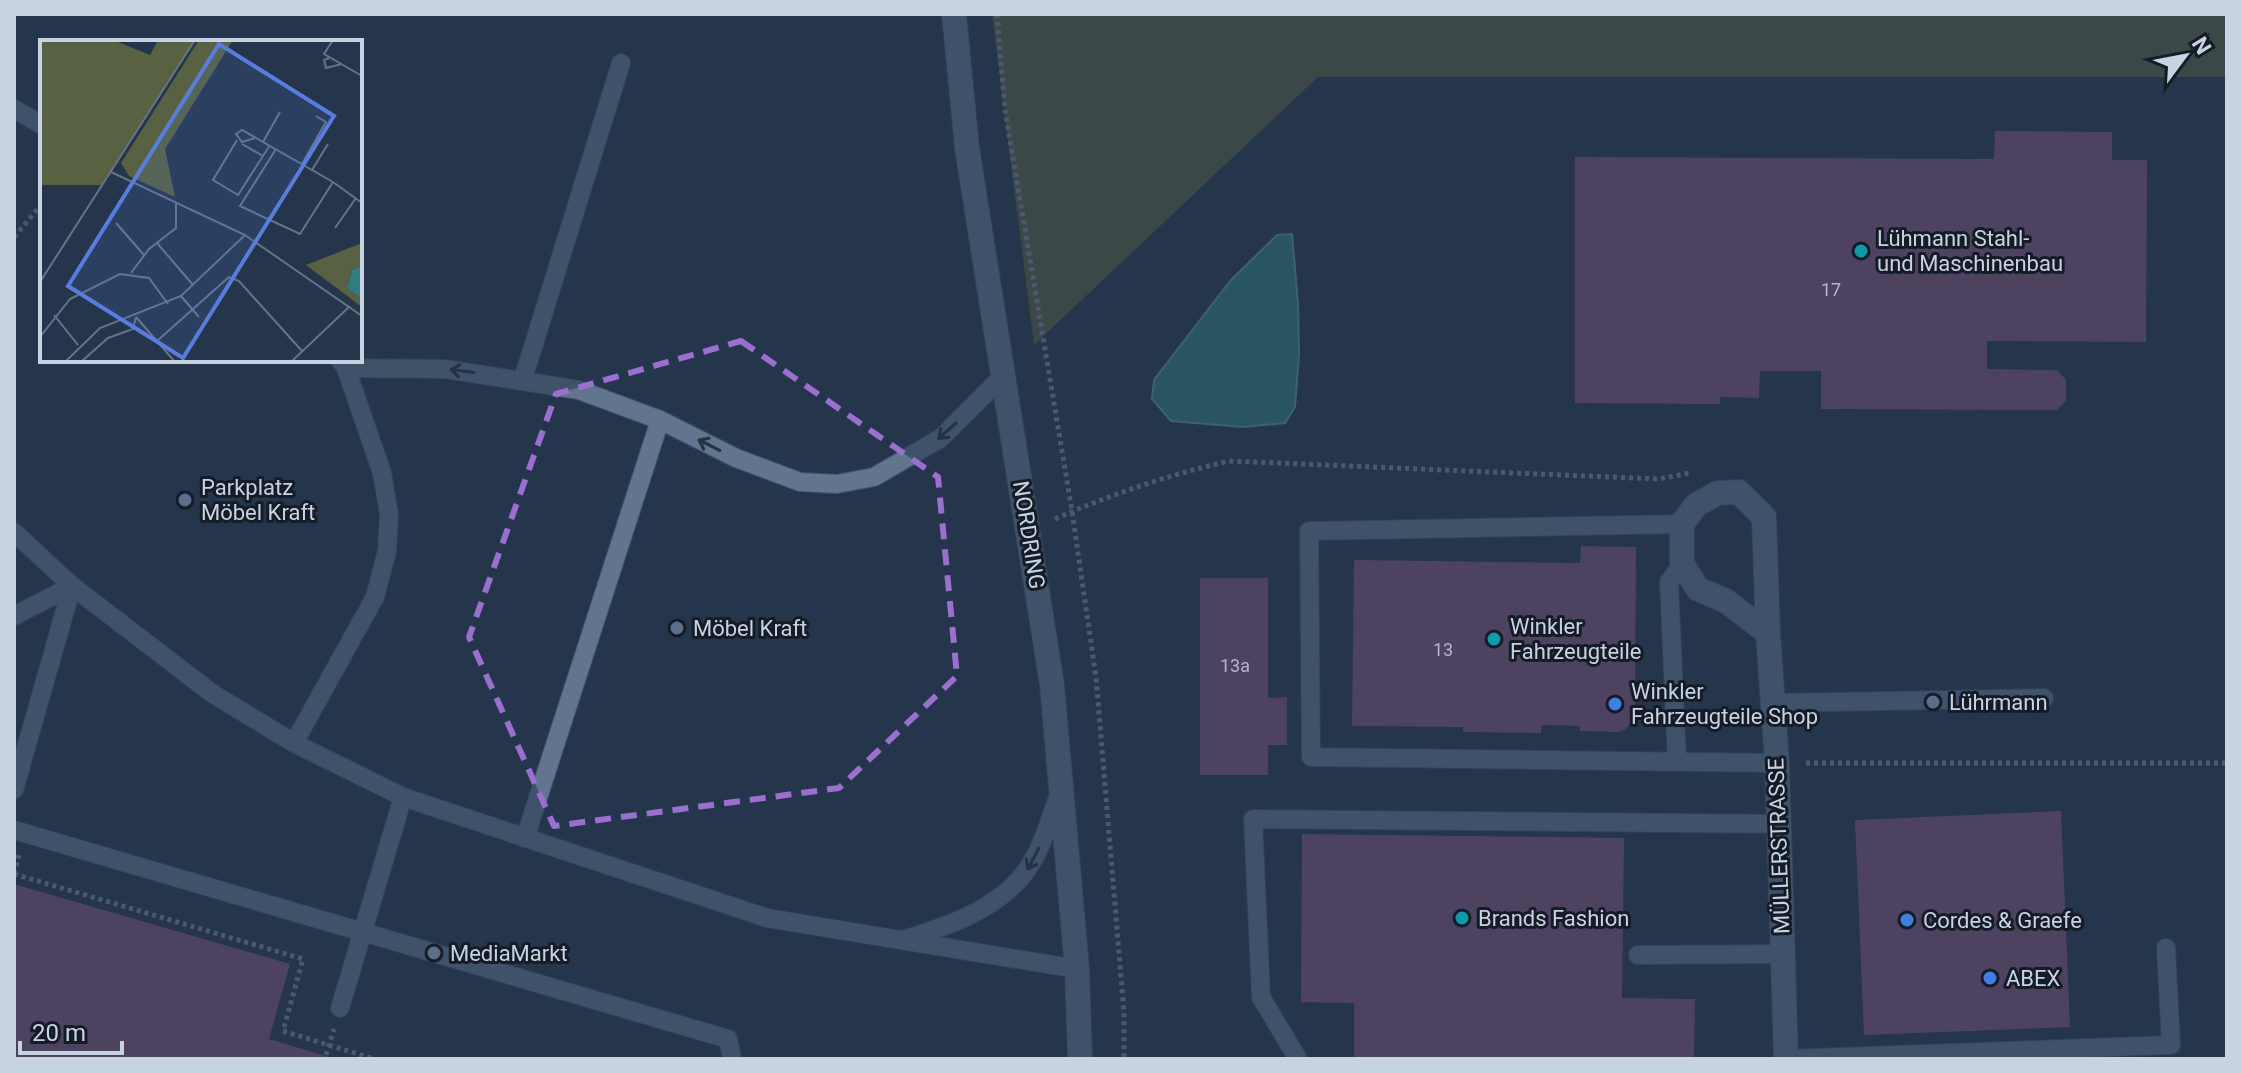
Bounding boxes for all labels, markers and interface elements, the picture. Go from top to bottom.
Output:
north arrow [2145,16,2225,96]
text: N [2187,32,2216,59]
inset map [40,40,362,362]
place label: Lühmann Stahl- und Maschinenbau [1877,226,2063,276]
marker: Lühmann Stahl- und Maschinenbau [1852,242,1870,260]
house number: 17 [1821,279,1841,300]
one-way arrow [450,363,475,378]
one-way arrow [937,421,957,440]
one-way arrow [698,436,722,452]
place label: Parkplatz Möbel Kraft [201,475,315,525]
street label: NORDRING [1008,479,1050,591]
marker: Parkplatz Möbel Kraft [176,491,194,509]
place label: Winkler Fahrzeugteile [1510,614,1641,664]
place label: Möbel Kraft [693,616,807,641]
marker: Möbel Kraft [668,619,686,637]
marker: Winkler Fahrzeugteile [1485,630,1503,648]
house number: 13 [1433,639,1453,660]
house number: 13a [1220,655,1250,676]
place label: Winkler Fahrzeugteile Shop [1631,679,1818,729]
place label: Lührmann [1949,690,2048,715]
marker: Lührmann [1924,693,1942,711]
marker: Winkler Fahrzeugteile Shop [1606,695,1624,713]
street label: MÜLLERSTRASSE [1763,758,1795,934]
one-way arrow [1024,846,1040,870]
place label: Brands Fashion [1478,906,1629,931]
place label: Cordes & Graefe [1923,908,2082,933]
marker: Brands Fashion [1453,909,1471,927]
marker: Cordes & Graefe [1898,911,1916,929]
place label: MediaMarkt [450,941,568,966]
marker: MediaMarkt [425,944,443,962]
place label: ABEX [2006,966,2061,991]
marker: ABEX [1981,969,1999,987]
scale bar [20,1005,122,1055]
text: 20 m [32,1019,86,1047]

